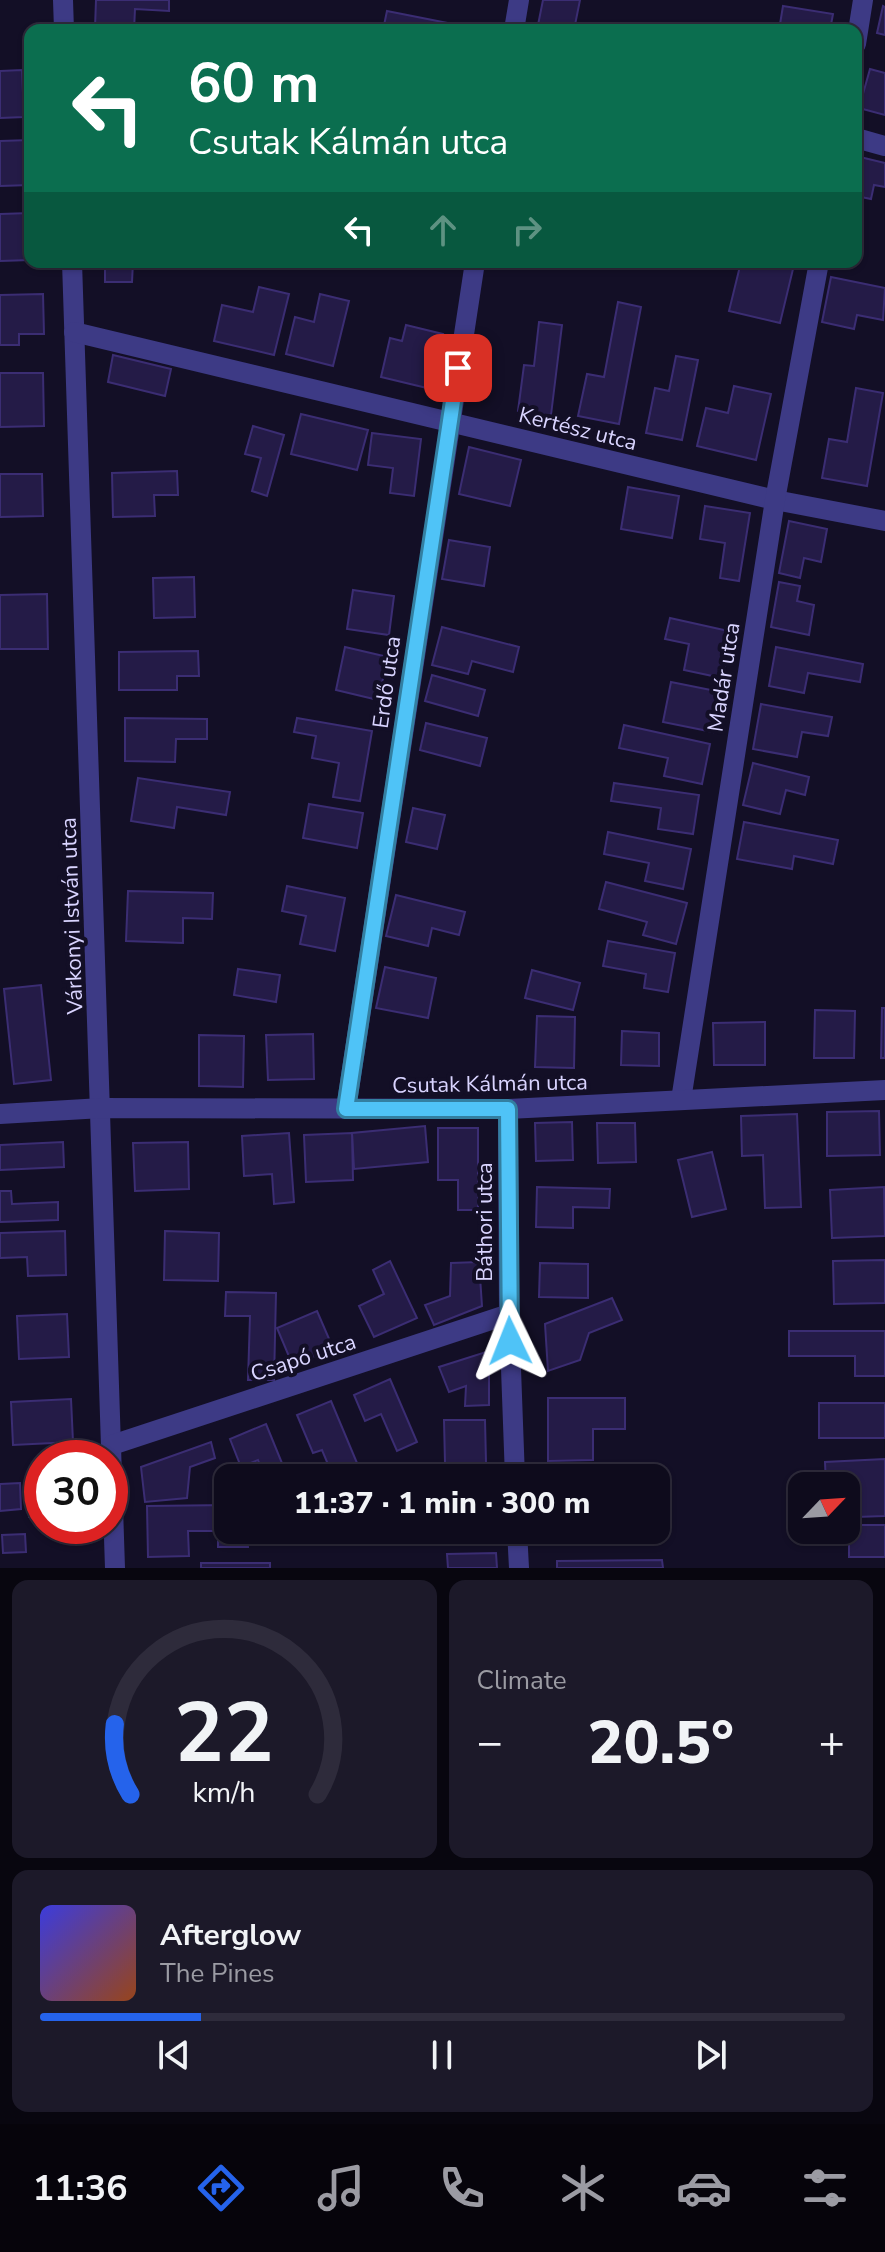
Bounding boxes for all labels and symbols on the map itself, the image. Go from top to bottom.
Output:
pin [424,334,492,402]
street label: Kertész utca [515,400,640,458]
street label: Madár utca [701,620,747,734]
street label: Erdő utca [366,634,408,730]
street label: Várkonyi István utca [54,817,90,1016]
street label: Csutak Kálmán utca [392,1067,588,1101]
street label: Báthori utca [470,1162,500,1282]
position arrow [468,1299,552,1383]
street label: Csapó utca [247,1327,360,1389]
speed limit sign: 30 [24,1440,128,1544]
north arrow [788,1472,860,1544]

